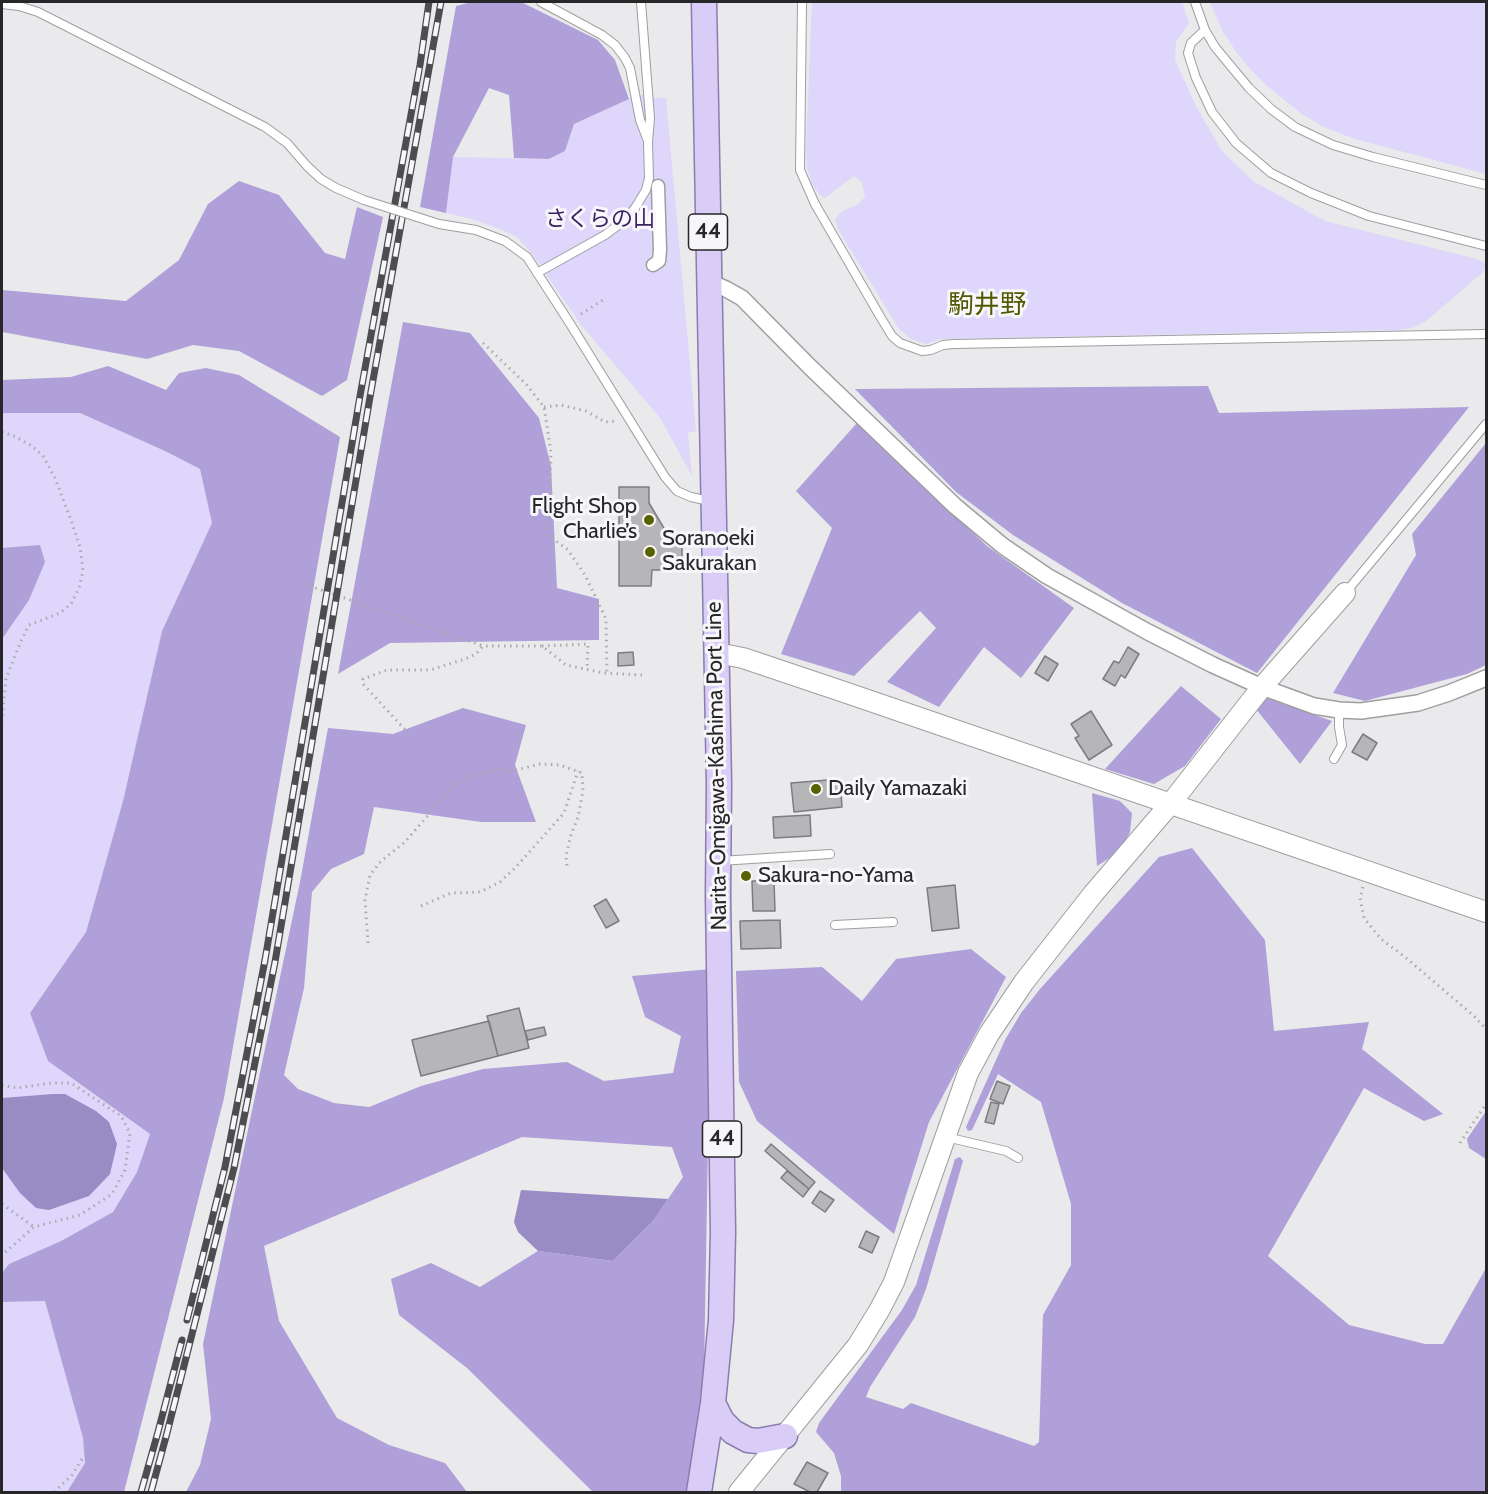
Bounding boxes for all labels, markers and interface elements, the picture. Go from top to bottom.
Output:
park label: さくらの山 [545,207,655,233]
road number: 44 [688,214,728,250]
district label: 駒井野 [948,289,1026,321]
place label: Flight Shop Charlie’s [532,494,637,546]
marker: Flight Shop Charlie’s [642,513,656,527]
place label: Soranoeki Sakurakan [662,526,757,578]
marker: Soranoeki Sakurakan [643,545,657,559]
street label: Narita-Omigawa-Kashima Port Line [701,601,733,931]
place label: Daily Yamazaki [828,776,967,802]
marker: Daily Yamazaki [809,782,823,796]
place label: Sakura-no-Yama [758,863,914,889]
marker: Sakura-no-Yama [739,869,753,883]
road number: 44 [702,1121,742,1157]

